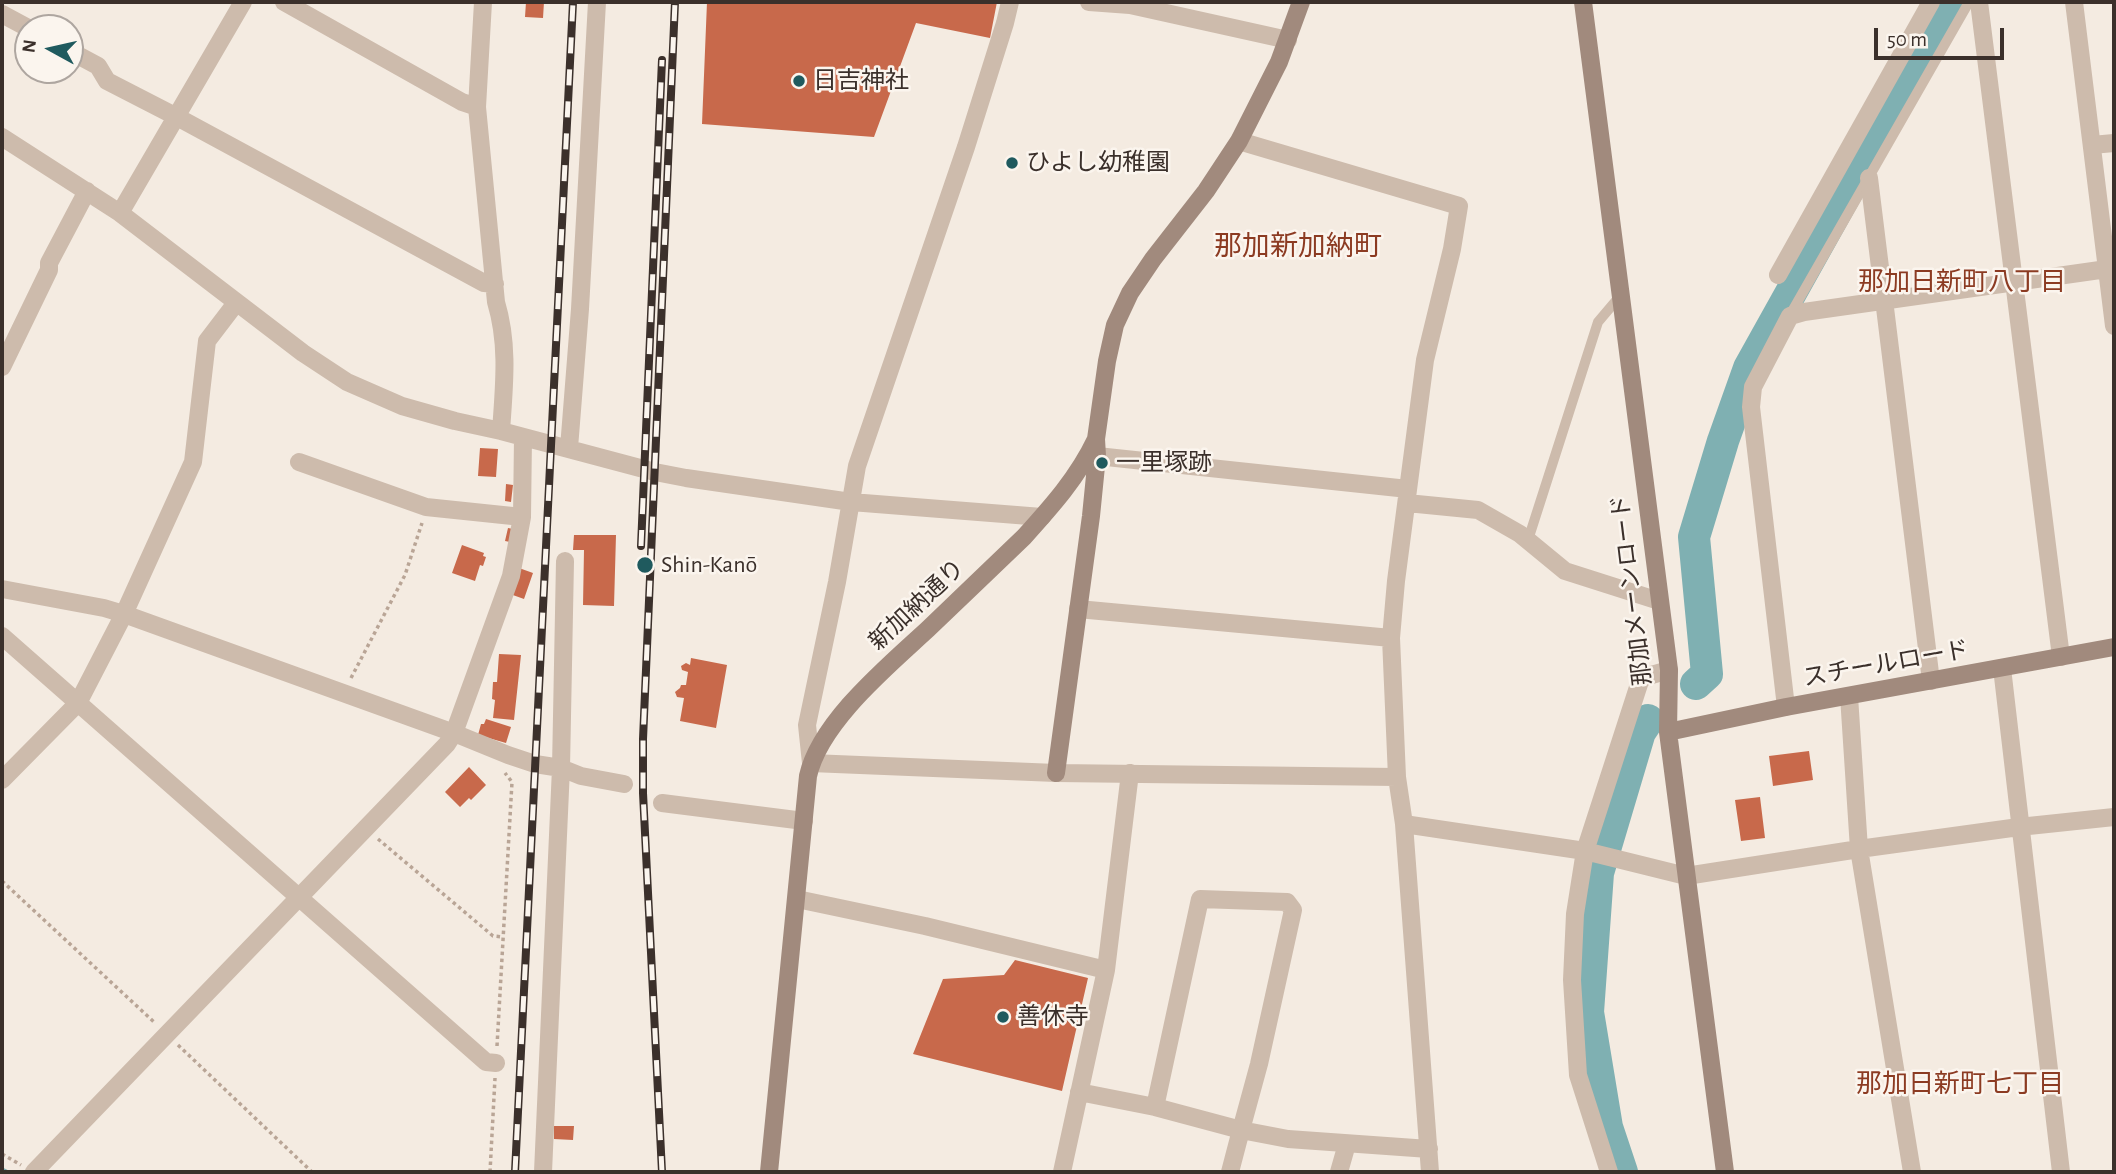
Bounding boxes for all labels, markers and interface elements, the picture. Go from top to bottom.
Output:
north arrow [14,14,84,84]
scale bar [1878,14,2008,58]
text: 50 m [1887,29,1927,50]
text: N [19,38,40,54]
place label: 日吉神社 [813,67,909,95]
marker: 日吉神社 [791,73,807,89]
place label: ひよし幼稚園 [1026,149,1170,177]
marker: ひよし幼稚園 [1004,155,1020,171]
district label: 那加新加納町 [1214,230,1382,264]
district label: 那加日新町八丁目 [1858,266,2066,298]
place label: 一里塚跡 [1116,449,1212,477]
marker: 一里塚跡 [1094,455,1110,471]
street label: 那加メーンロード [1606,493,1658,687]
place label: Shin-Kanō [661,551,757,579]
street label: 新加納通り [863,554,971,656]
marker: Shin-Kanō [635,555,655,575]
street label: スチールロード [1801,635,1971,693]
place label: 善休寺 [1017,1003,1089,1031]
marker: 善休寺 [995,1009,1011,1025]
district label: 那加日新町七丁目 [1856,1068,2064,1100]

